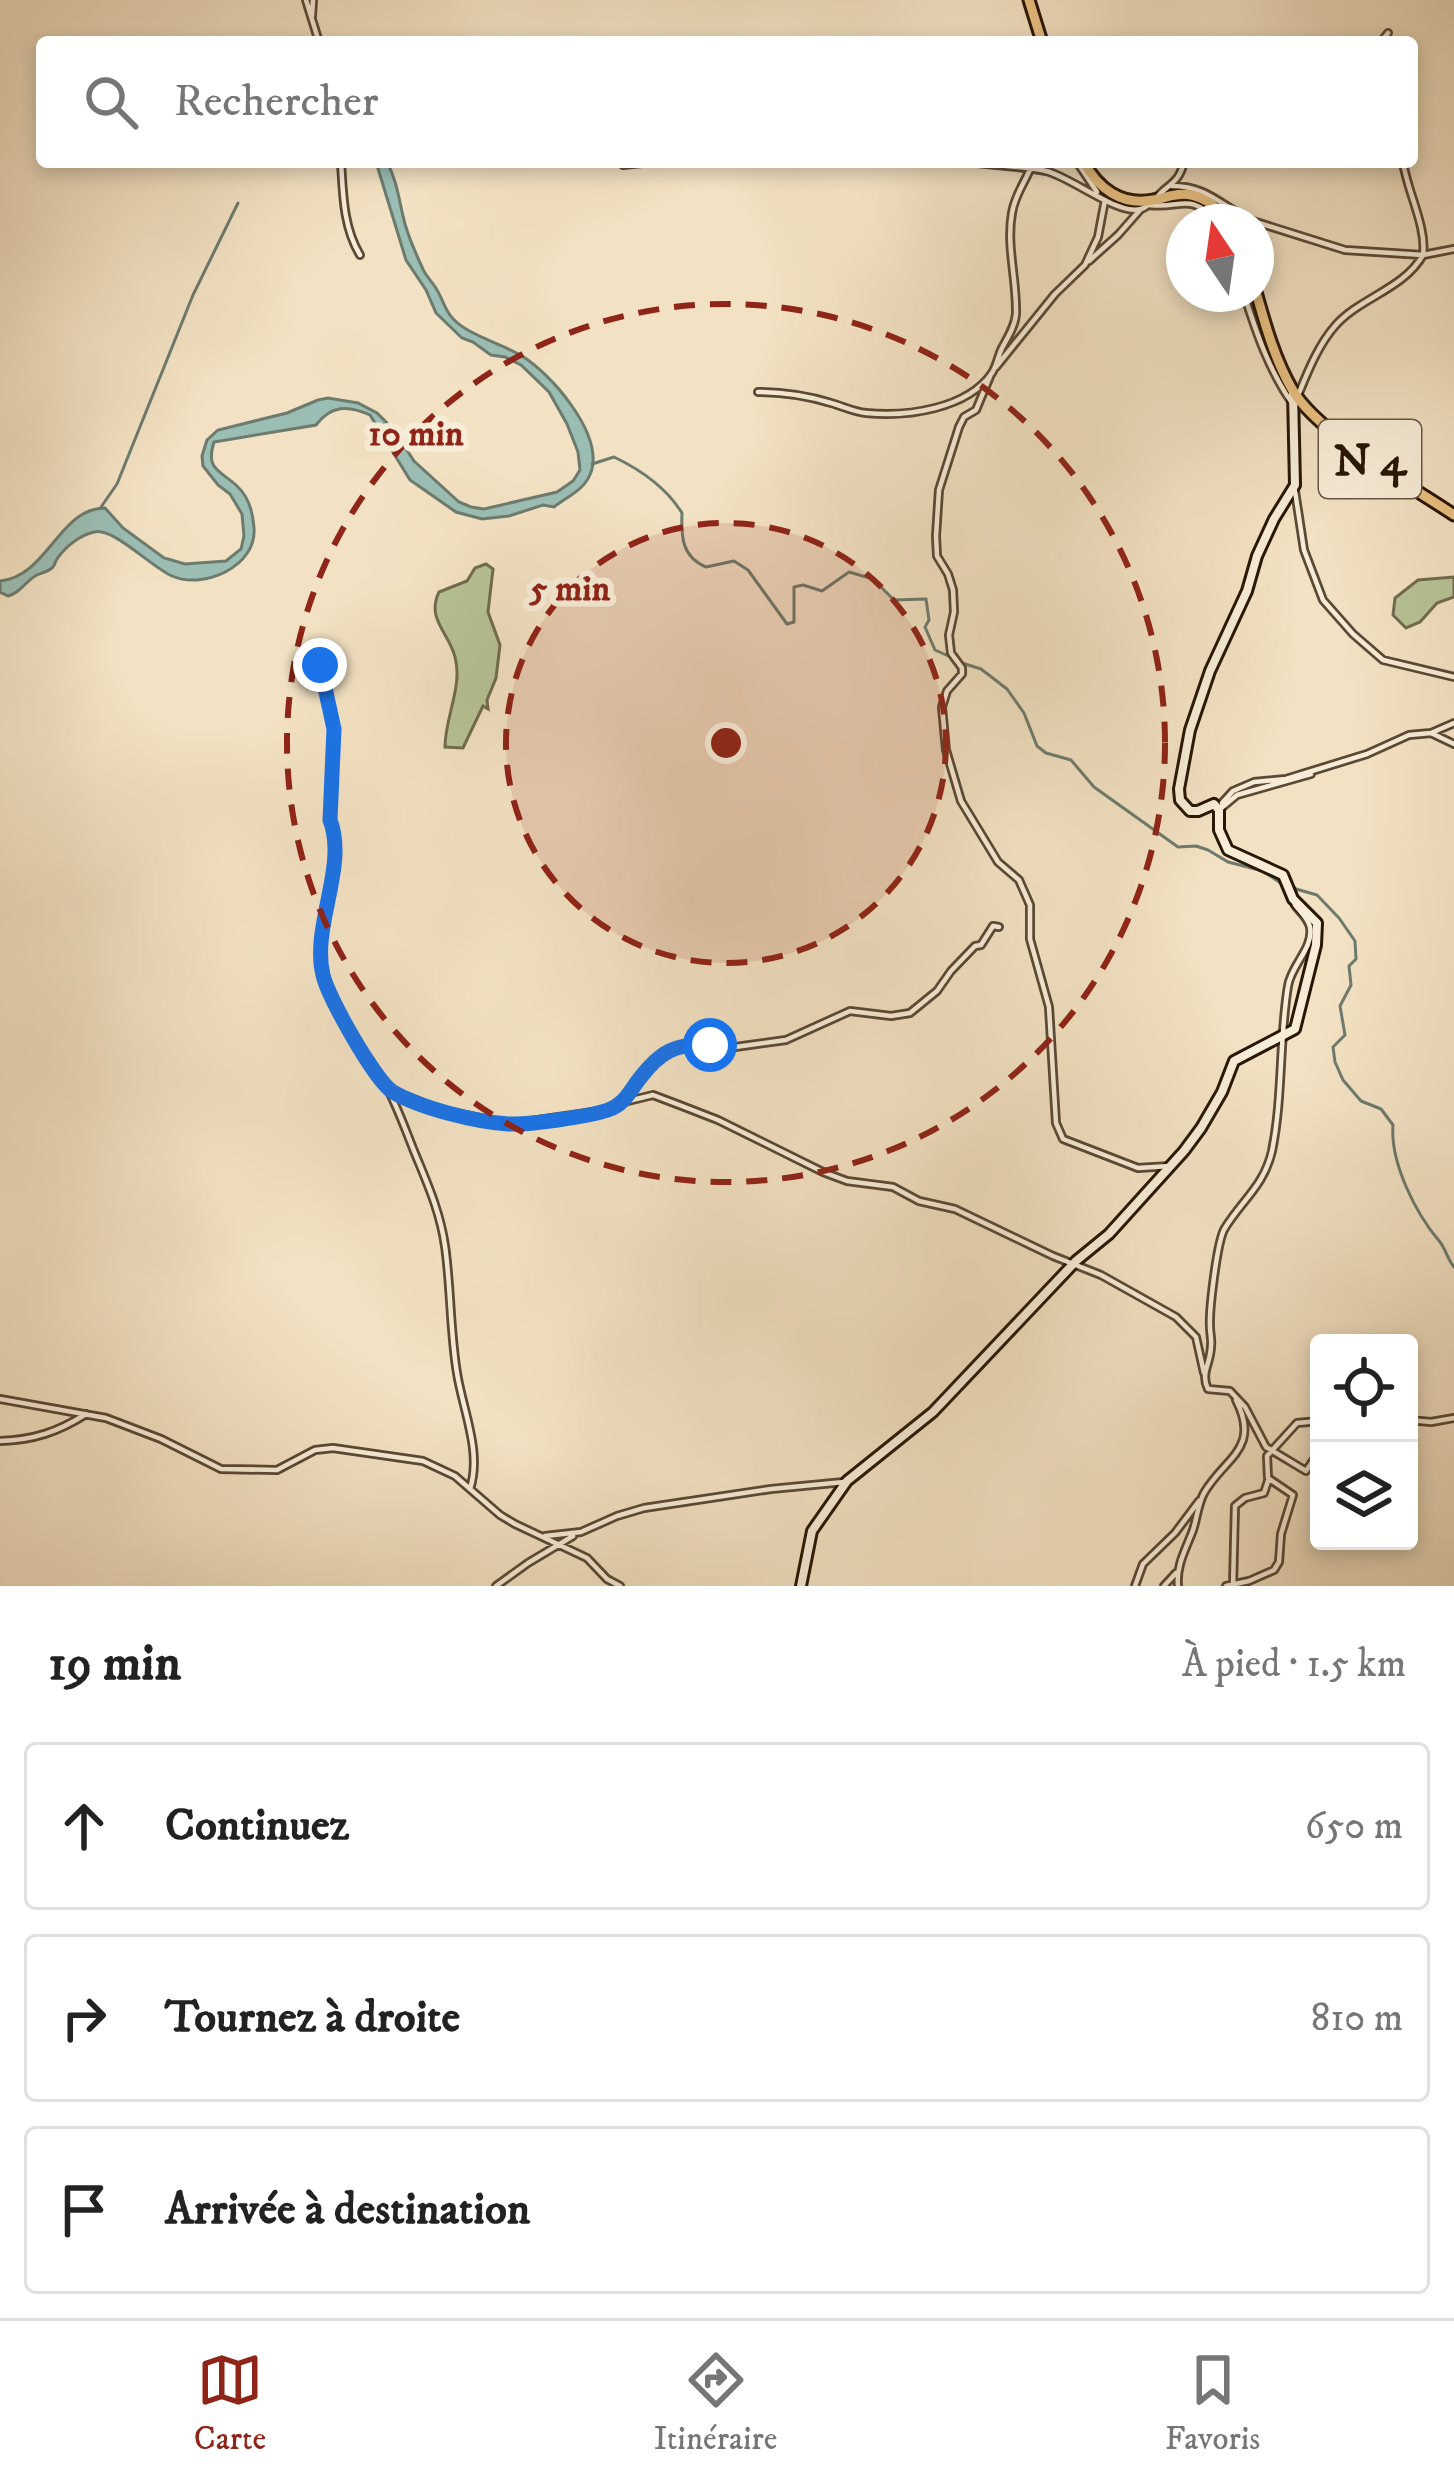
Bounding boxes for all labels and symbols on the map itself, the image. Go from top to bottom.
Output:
north arrow [1166,204,1274,312]
text: 10 min [368,412,464,457]
road number: N 4 [1319,420,1421,498]
text: 5 min [529,567,611,612]
route end [293,638,347,692]
centre of rings [705,722,747,764]
route start [683,1018,737,1072]

